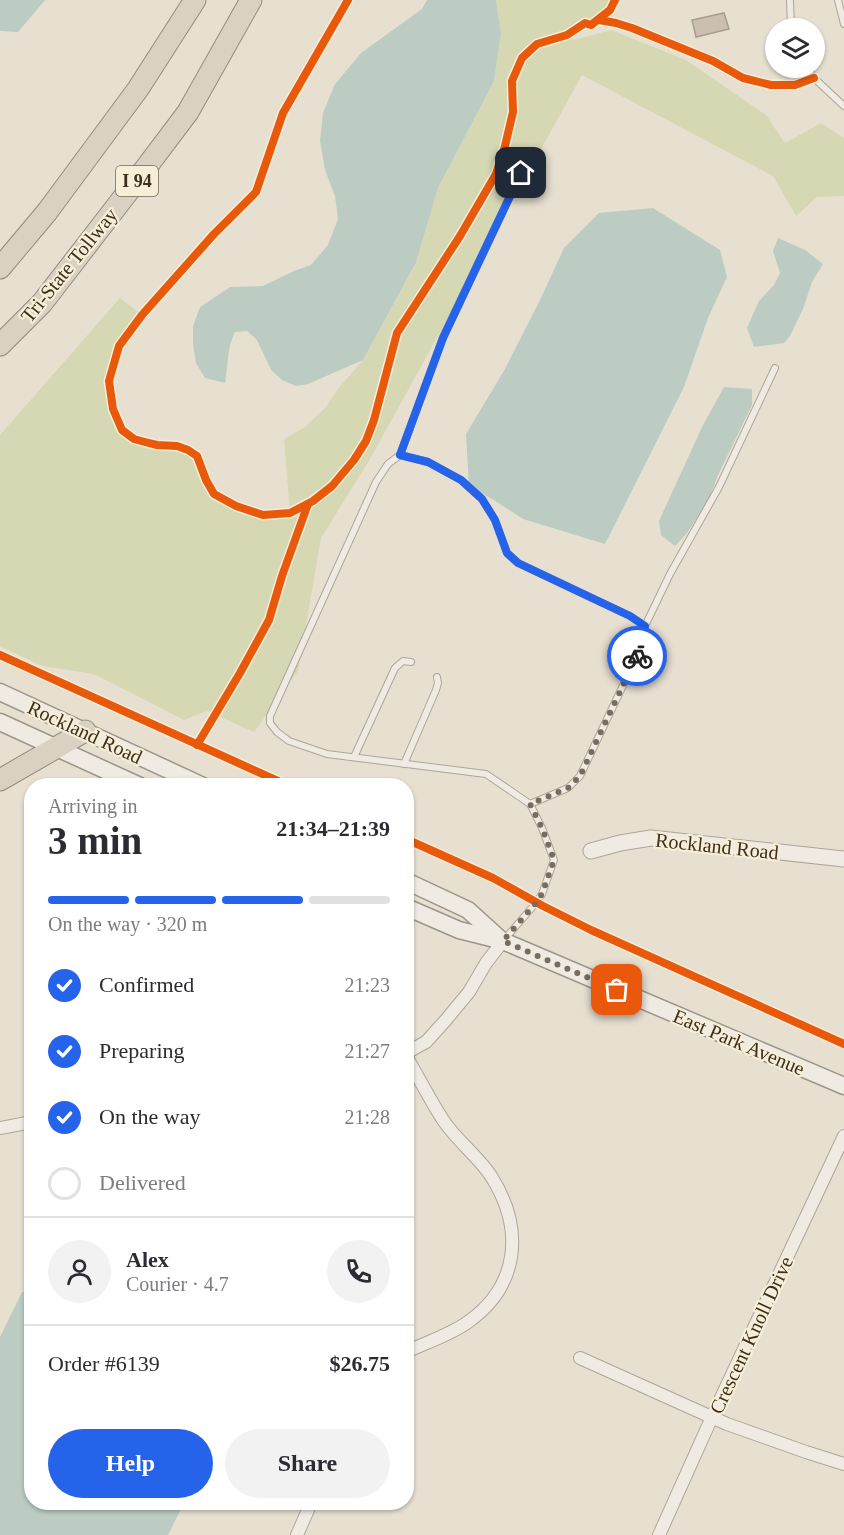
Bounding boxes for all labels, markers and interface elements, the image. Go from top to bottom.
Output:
map controls [765,18,825,78]
button: layers [765,18,825,78]
pin [495,147,546,198]
icon: home [504,156,537,189]
road number: I 94 [116,166,158,196]
street label: Tri-State Tollway [16,204,122,327]
courier [607,626,667,686]
icon: bike [621,640,654,673]
street label: Rockland Road [24,696,146,768]
text: Arriving in [48,795,137,817]
text: 21:34–21:39 [276,816,390,841]
text: 3 min [48,819,142,862]
street label: Rockland Road [654,829,780,863]
text: On the way · 320 m [48,913,207,935]
pin [591,964,642,1015]
icon: check [48,969,81,1002]
text: Confirmed [99,972,194,997]
icon: bag [600,973,633,1006]
text: 21:23 [344,974,390,996]
street label: East Park Avenue [670,1004,808,1080]
icon: check [48,1035,81,1068]
text: Preparing [99,1038,185,1063]
text: 21:27 [344,1040,390,1062]
icon: check [48,1101,81,1134]
text: On the way [99,1104,200,1129]
text: 21:28 [344,1106,390,1128]
text: Delivered [99,1170,186,1195]
button: person [48,1240,111,1303]
button: phone [327,1240,390,1303]
text: Alex [126,1247,169,1272]
street label: Crescent Knoll Drive [705,1253,797,1417]
text: Courier · 4.7 [126,1273,229,1295]
text: Order #6139 [48,1351,160,1376]
text: $26.75 [330,1351,390,1376]
button: Help [48,1429,213,1498]
button: Share [225,1429,390,1498]

